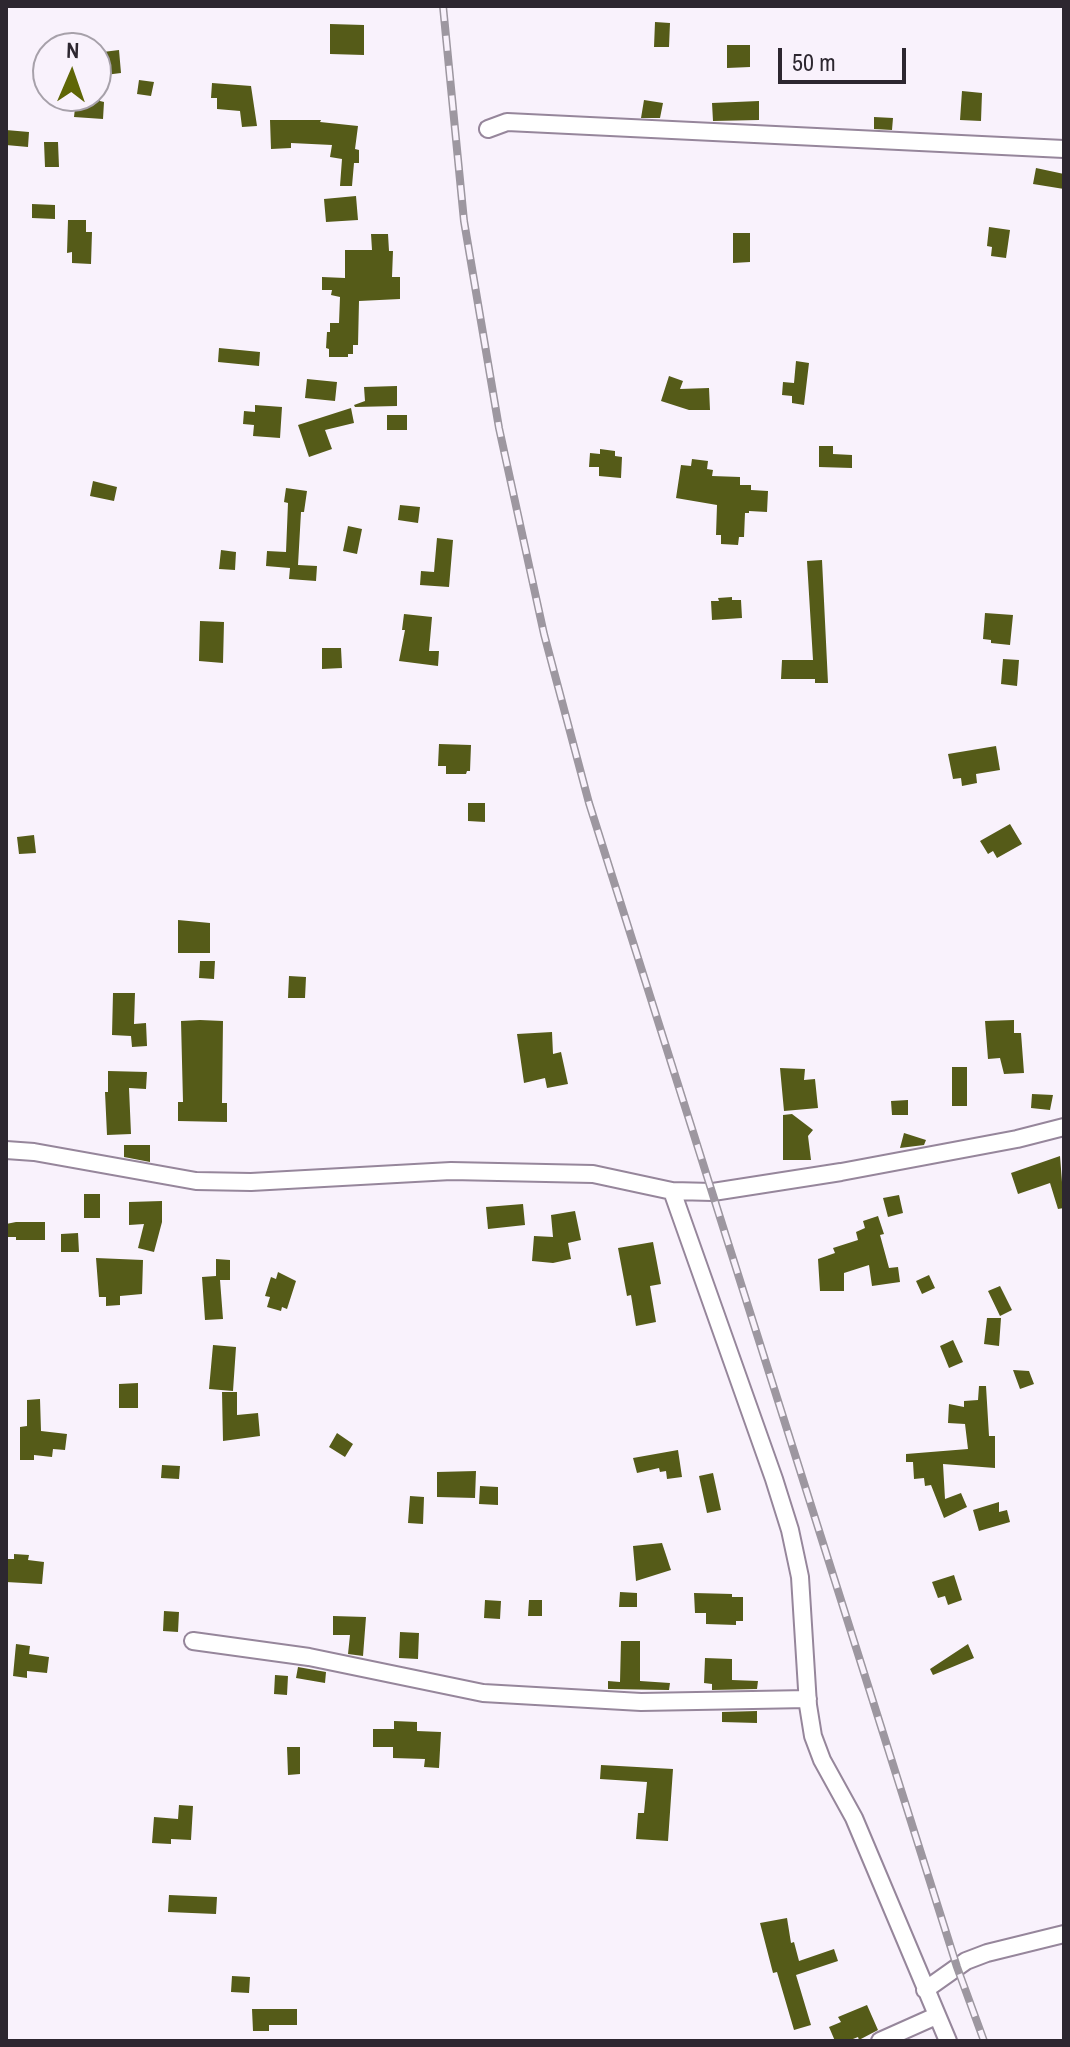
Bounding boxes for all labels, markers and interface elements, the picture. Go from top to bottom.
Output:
north arrow [32,32,112,112]
scale bar [782,32,910,82]
text: N [66,35,80,65]
text: 50 m [792,46,836,78]

